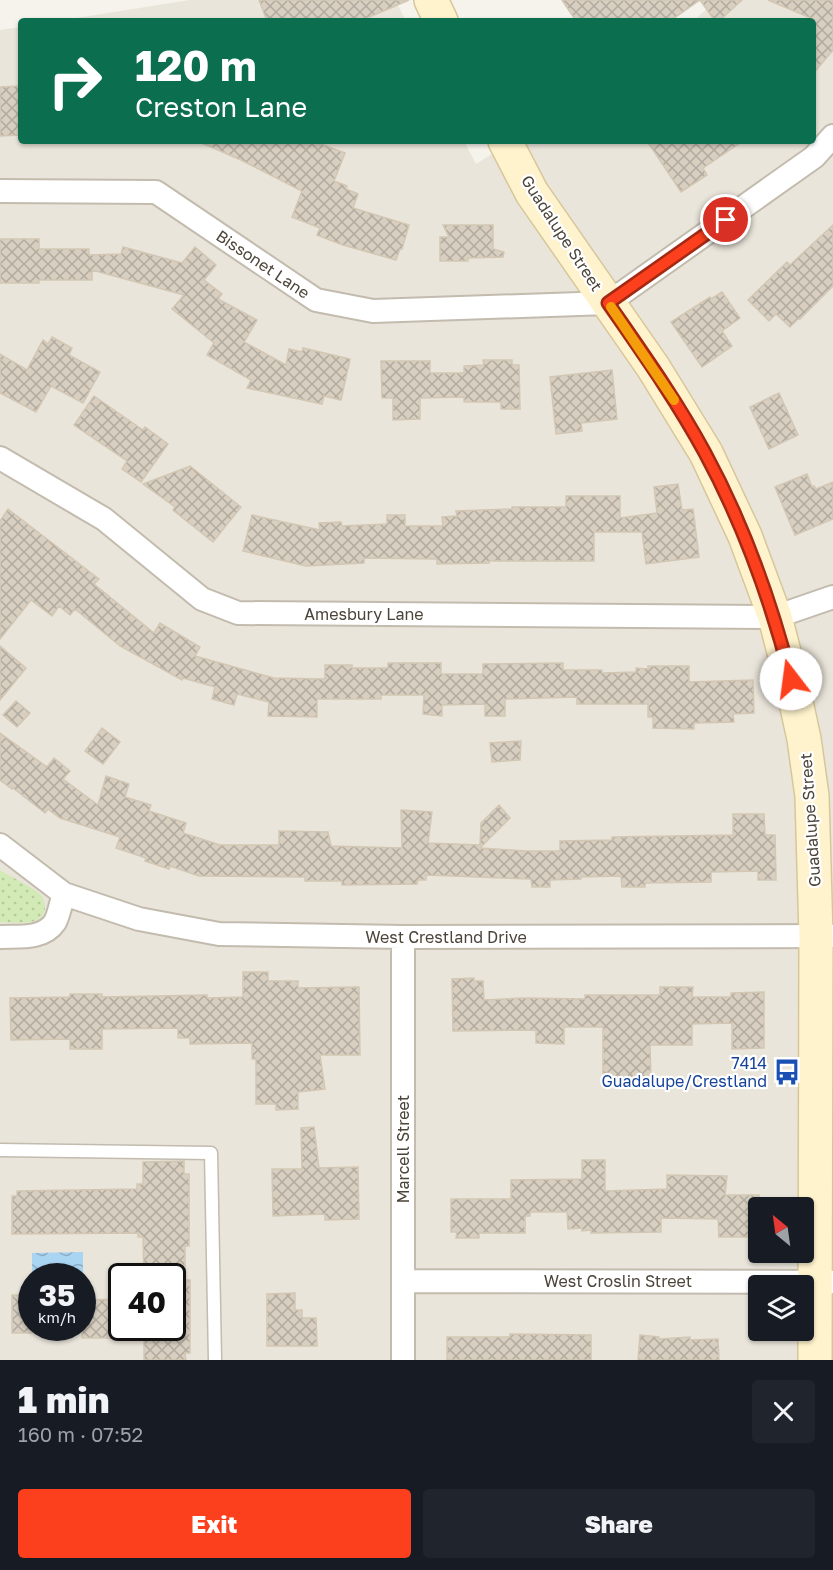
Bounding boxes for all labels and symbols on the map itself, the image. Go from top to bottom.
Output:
street label: Guadalupe Street [517,171,607,295]
pin [700,194,751,245]
street label: Bissonet Lane [212,225,314,303]
street label: Amesbury Lane [304,604,424,624]
position arrow [759,647,823,711]
street label: Guadalupe Street [795,752,825,888]
street label: West Crestland Drive [365,927,527,947]
place label: 7414 Guadalupe/Crestland [602,1053,767,1091]
bus stop icon: 7414 Guadalupe/Crestland [772,1057,802,1087]
street label: Marcell Street [393,1095,413,1203]
north arrow [748,1197,814,1263]
speed limit sign: 40 [108,1263,186,1341]
street label: West Croslin Street [544,1271,692,1291]

